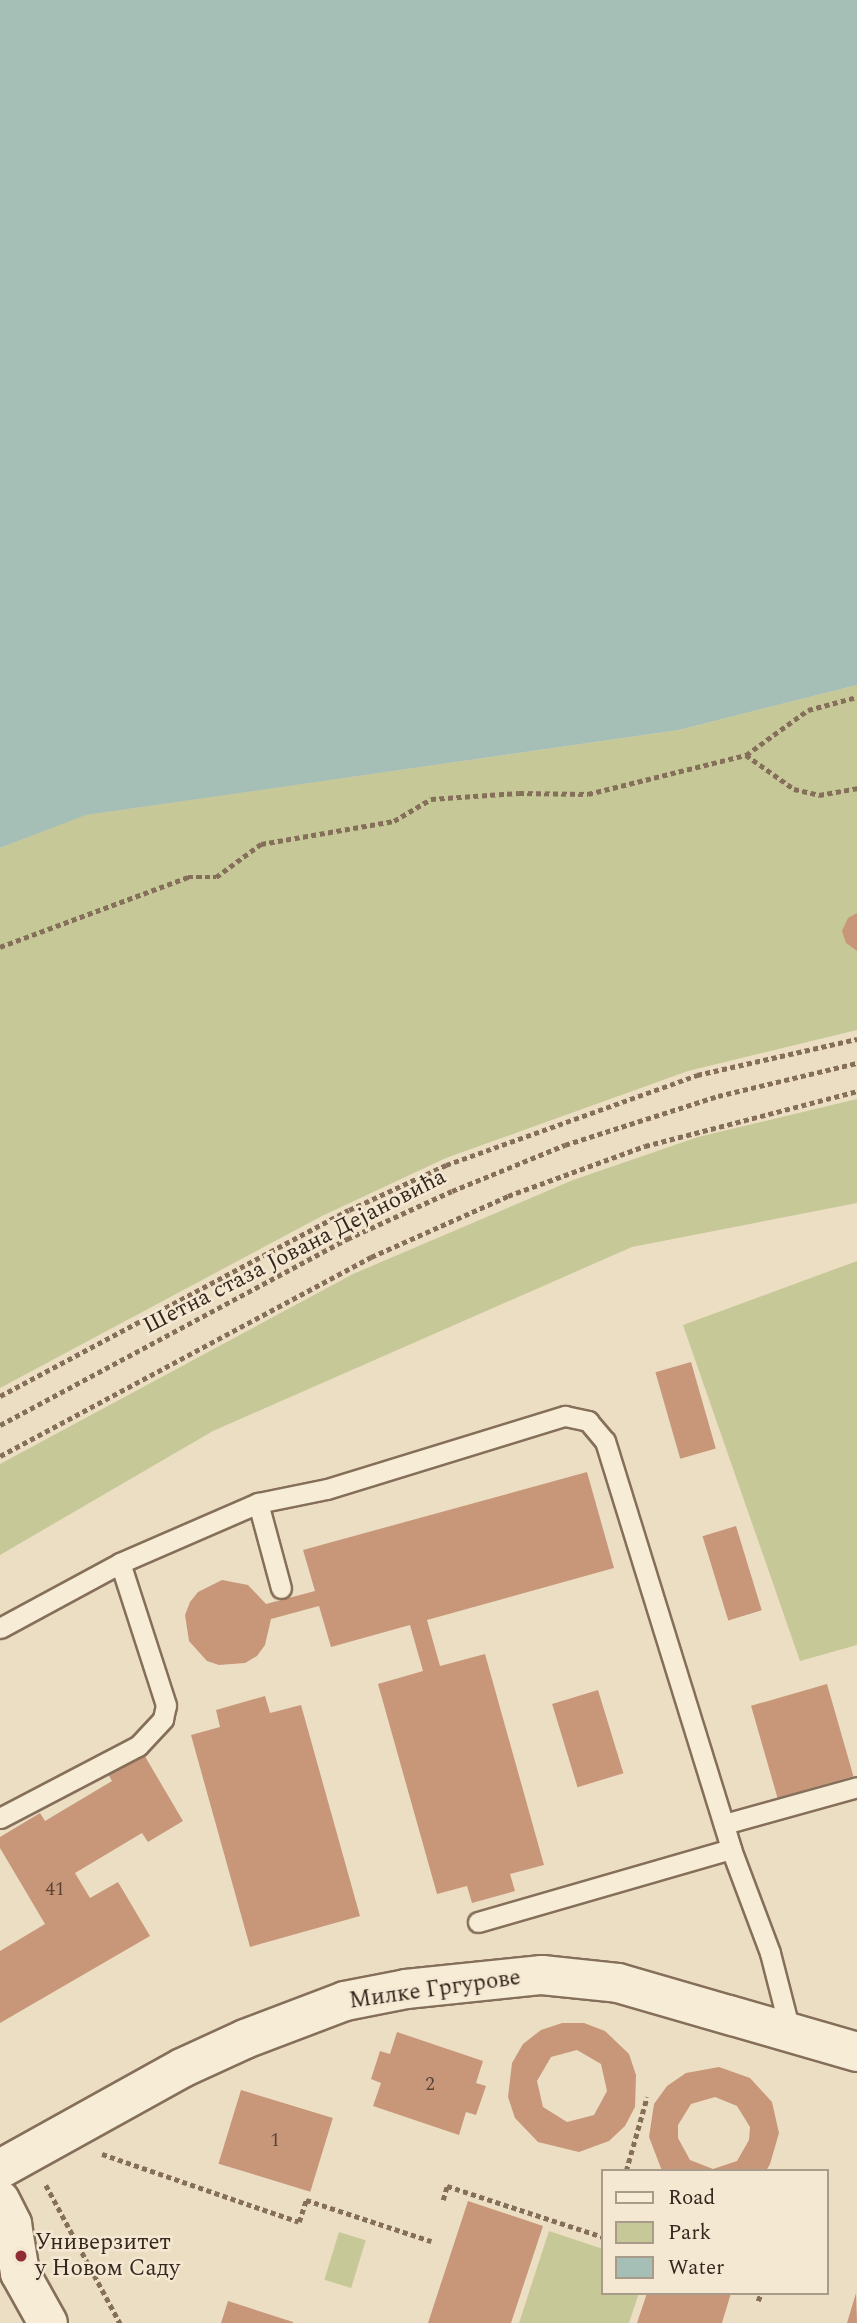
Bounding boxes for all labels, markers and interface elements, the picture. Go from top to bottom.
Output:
street label: Шетна стаза Јована Дејановића [139,1163,451,1341]
house number: 41 [46,1879,64,1901]
street label: Милке Гргурове [347,1964,523,2016]
house number: 2 [425,2074,435,2096]
house number: 1 [270,2130,280,2152]
legend [602,2169,829,2295]
text: Road [668,2182,715,2214]
text: Park [668,2217,711,2249]
place label: Универзитет у Новом Саду [35,2229,180,2283]
marker: Универзитет у Новом Саду [13,2248,29,2264]
text: Water [668,2252,724,2284]

